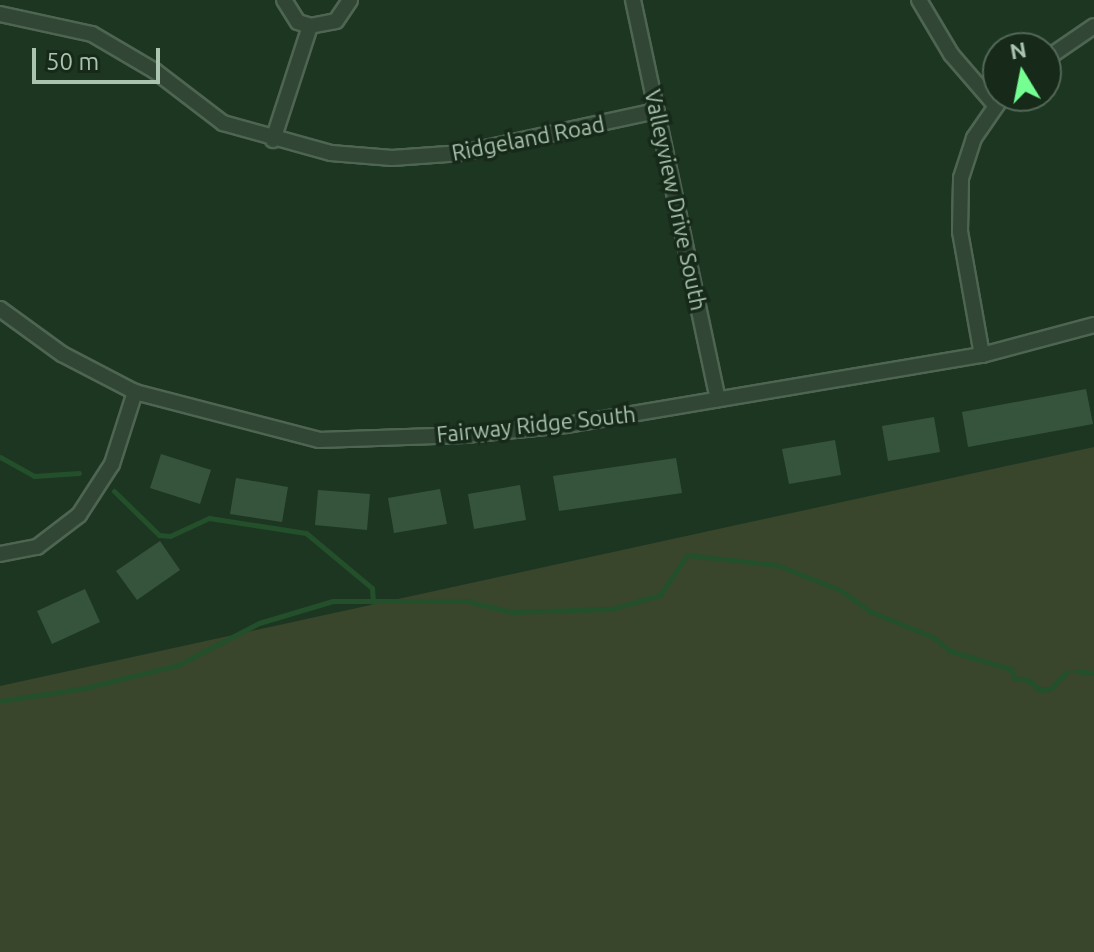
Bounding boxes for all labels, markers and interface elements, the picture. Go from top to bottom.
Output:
scale bar [36,32,164,82]
north arrow [982,32,1062,112]
text: N [1008,36,1028,64]
text: 50 m [46,48,99,75]
street label: Valleyview Drive South [640,87,712,313]
street label: Ridgeland Road [449,110,607,166]
street label: Fairway Ridge South [435,400,637,448]

